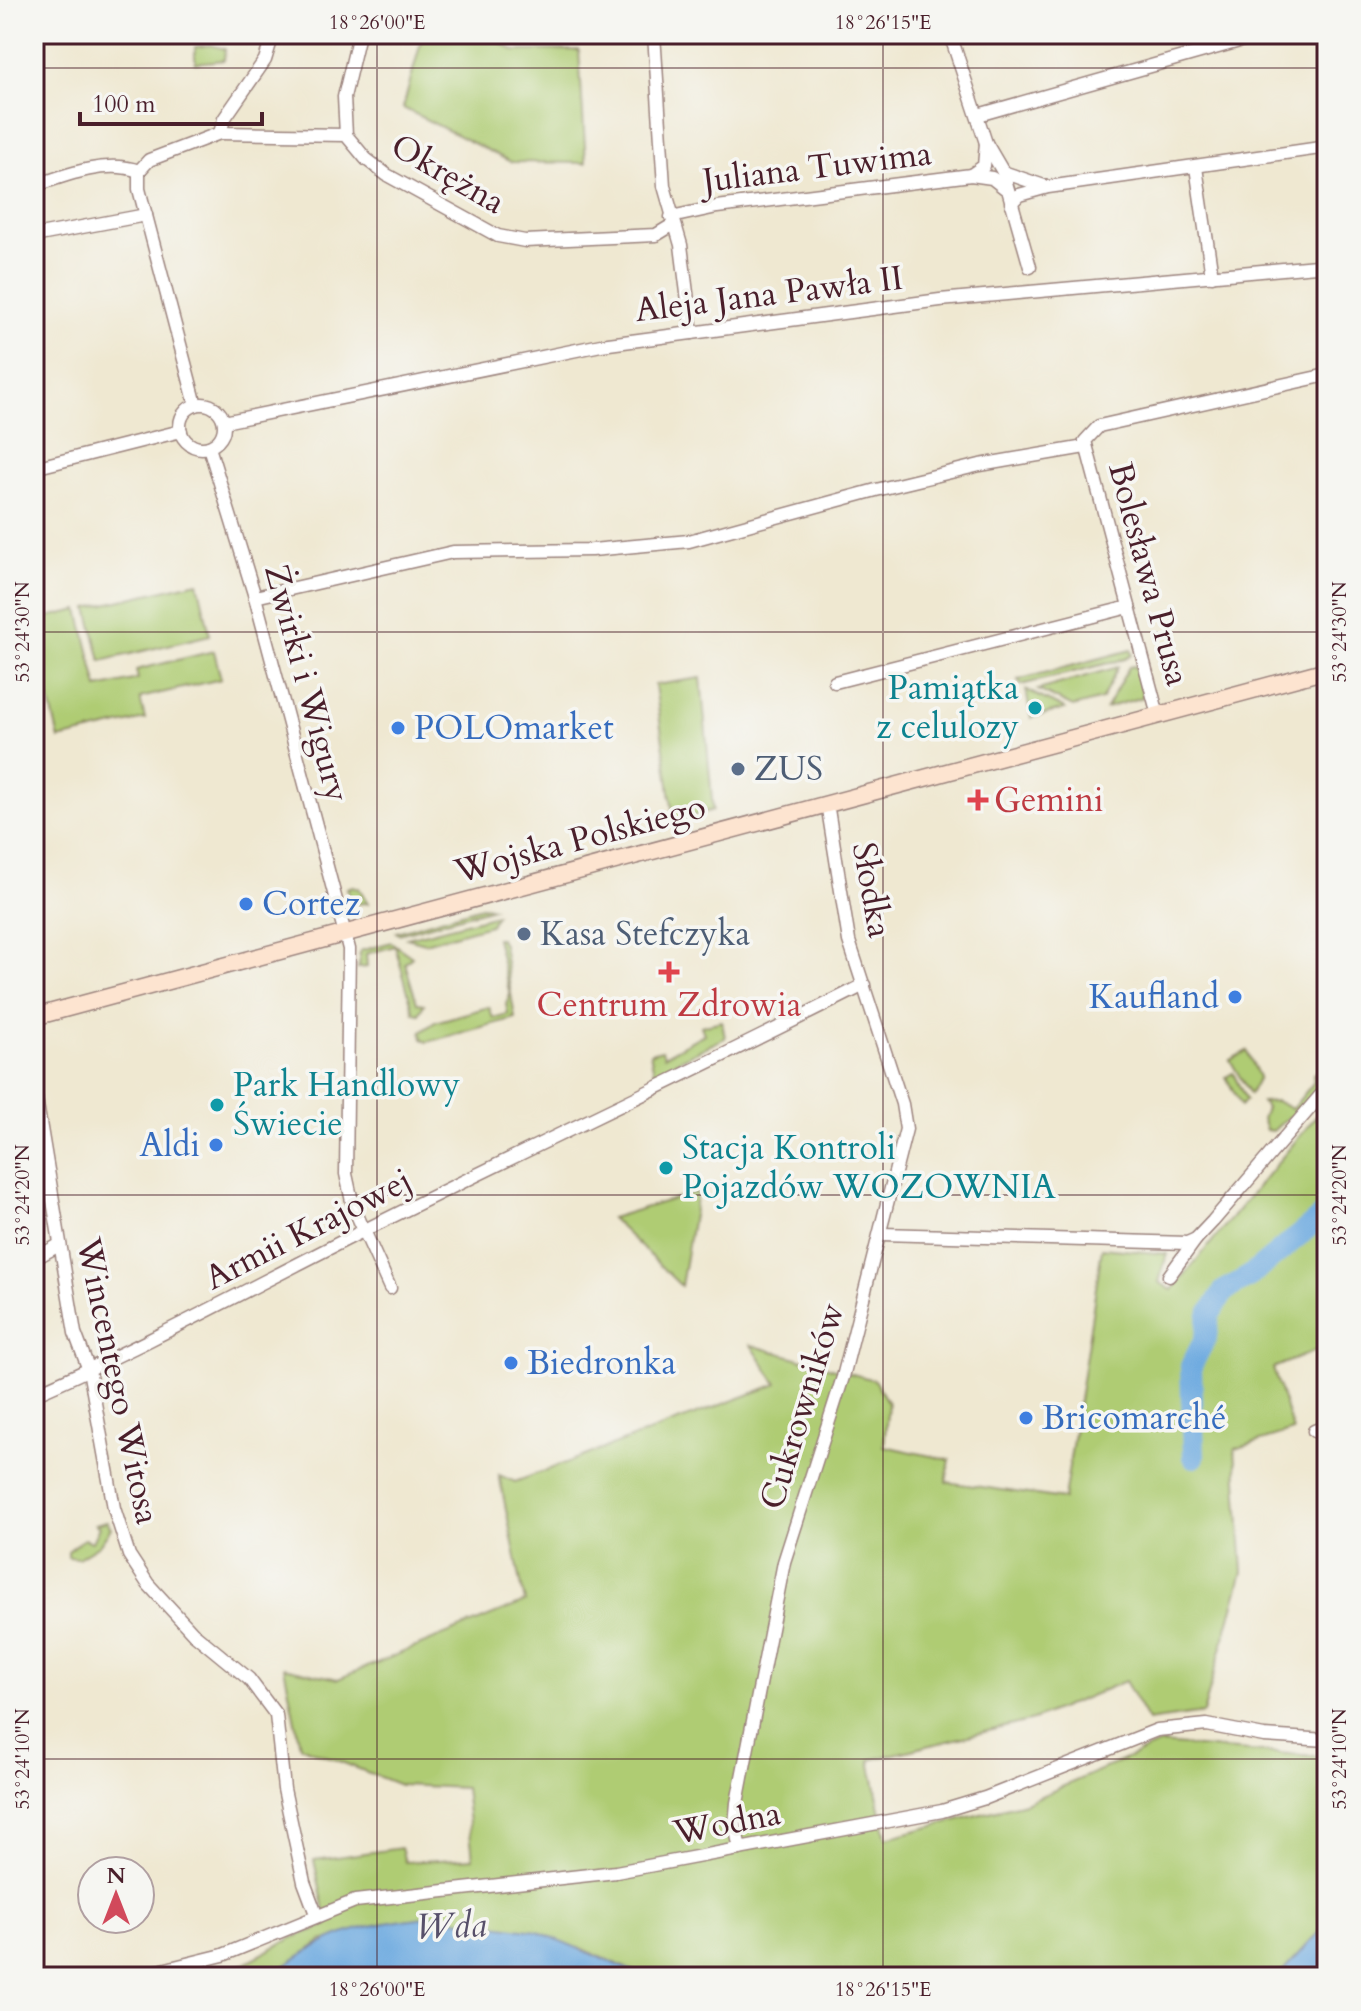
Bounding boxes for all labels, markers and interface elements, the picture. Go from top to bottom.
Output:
text: 18°26'00"E [329,9,425,36]
text: 18°26'15"E [835,9,931,36]
scale bar [80,76,262,126]
text: 100 m [92,88,156,121]
street label: Okrężna [383,123,514,225]
street label: Juliana Tuwima [695,130,934,204]
street label: Aleja Jana Pawła II [632,255,906,333]
street label: Bolesława Prusa [1097,457,1201,691]
street label: Żwirki i Wigury [253,559,361,807]
text: 53°24'30"N [9,581,36,683]
text: 53°24'30"N [1326,581,1353,683]
place label: Pamiątka z celulozy [876,665,1019,750]
marker: Pamiątka z celulozy [1026,699,1044,717]
place label: POLOmarket [414,705,614,751]
marker: POLOmarket [389,719,407,737]
place label: ZUS [754,746,823,792]
marker: ZUS [729,760,747,778]
place label: Gemini [994,777,1104,823]
street label: Wojska Polskiego [448,783,711,895]
marker: Gemini [969,791,987,809]
street label: Słodka [841,839,903,941]
place label: Cortez [262,881,360,927]
marker: Cortez [237,895,255,913]
place label: Kasa Stefczyka [540,911,751,957]
marker: Kasa Stefczyka [515,925,533,943]
marker: Centrum Zdrowia [660,963,678,981]
place label: Kaufland [1089,974,1219,1020]
place label: Centrum Zdrowia [536,982,802,1028]
marker: Kaufland [1226,988,1244,1006]
place label: Park Handlowy Świecie [233,1062,460,1147]
marker: Park Handlowy Świecie [208,1096,226,1114]
place label: Aldi [140,1122,200,1168]
place label: Stacja Kontroli Pojazdów WOZOWNIA [682,1125,1057,1210]
marker: Aldi [207,1136,225,1154]
text: 53°24'20"N [9,1144,36,1246]
text: 53°24'20"N [1326,1144,1353,1246]
street label: Armii Krajowej [197,1157,419,1301]
marker: Stacja Kontroli Pojazdów WOZOWNIA [657,1159,675,1177]
street label: Wincentego Witosa [65,1233,171,1529]
street label: Cukrowników [749,1297,855,1515]
place label: Biedronka [527,1340,677,1386]
marker: Biedronka [502,1354,520,1372]
place label: Bricomarché [1042,1395,1226,1441]
marker: Bricomarché [1017,1409,1035,1427]
text: 53°24'10"N [9,1708,36,1810]
text: 53°24'10"N [1326,1708,1353,1810]
street label: Wodna [669,1790,785,1856]
north arrow [76,1855,156,1935]
text: N [106,1861,126,1891]
water label: Wda [414,1900,488,1952]
text: 18°26'00"E [329,1976,425,2003]
text: 18°26'15"E [835,1976,931,2003]

